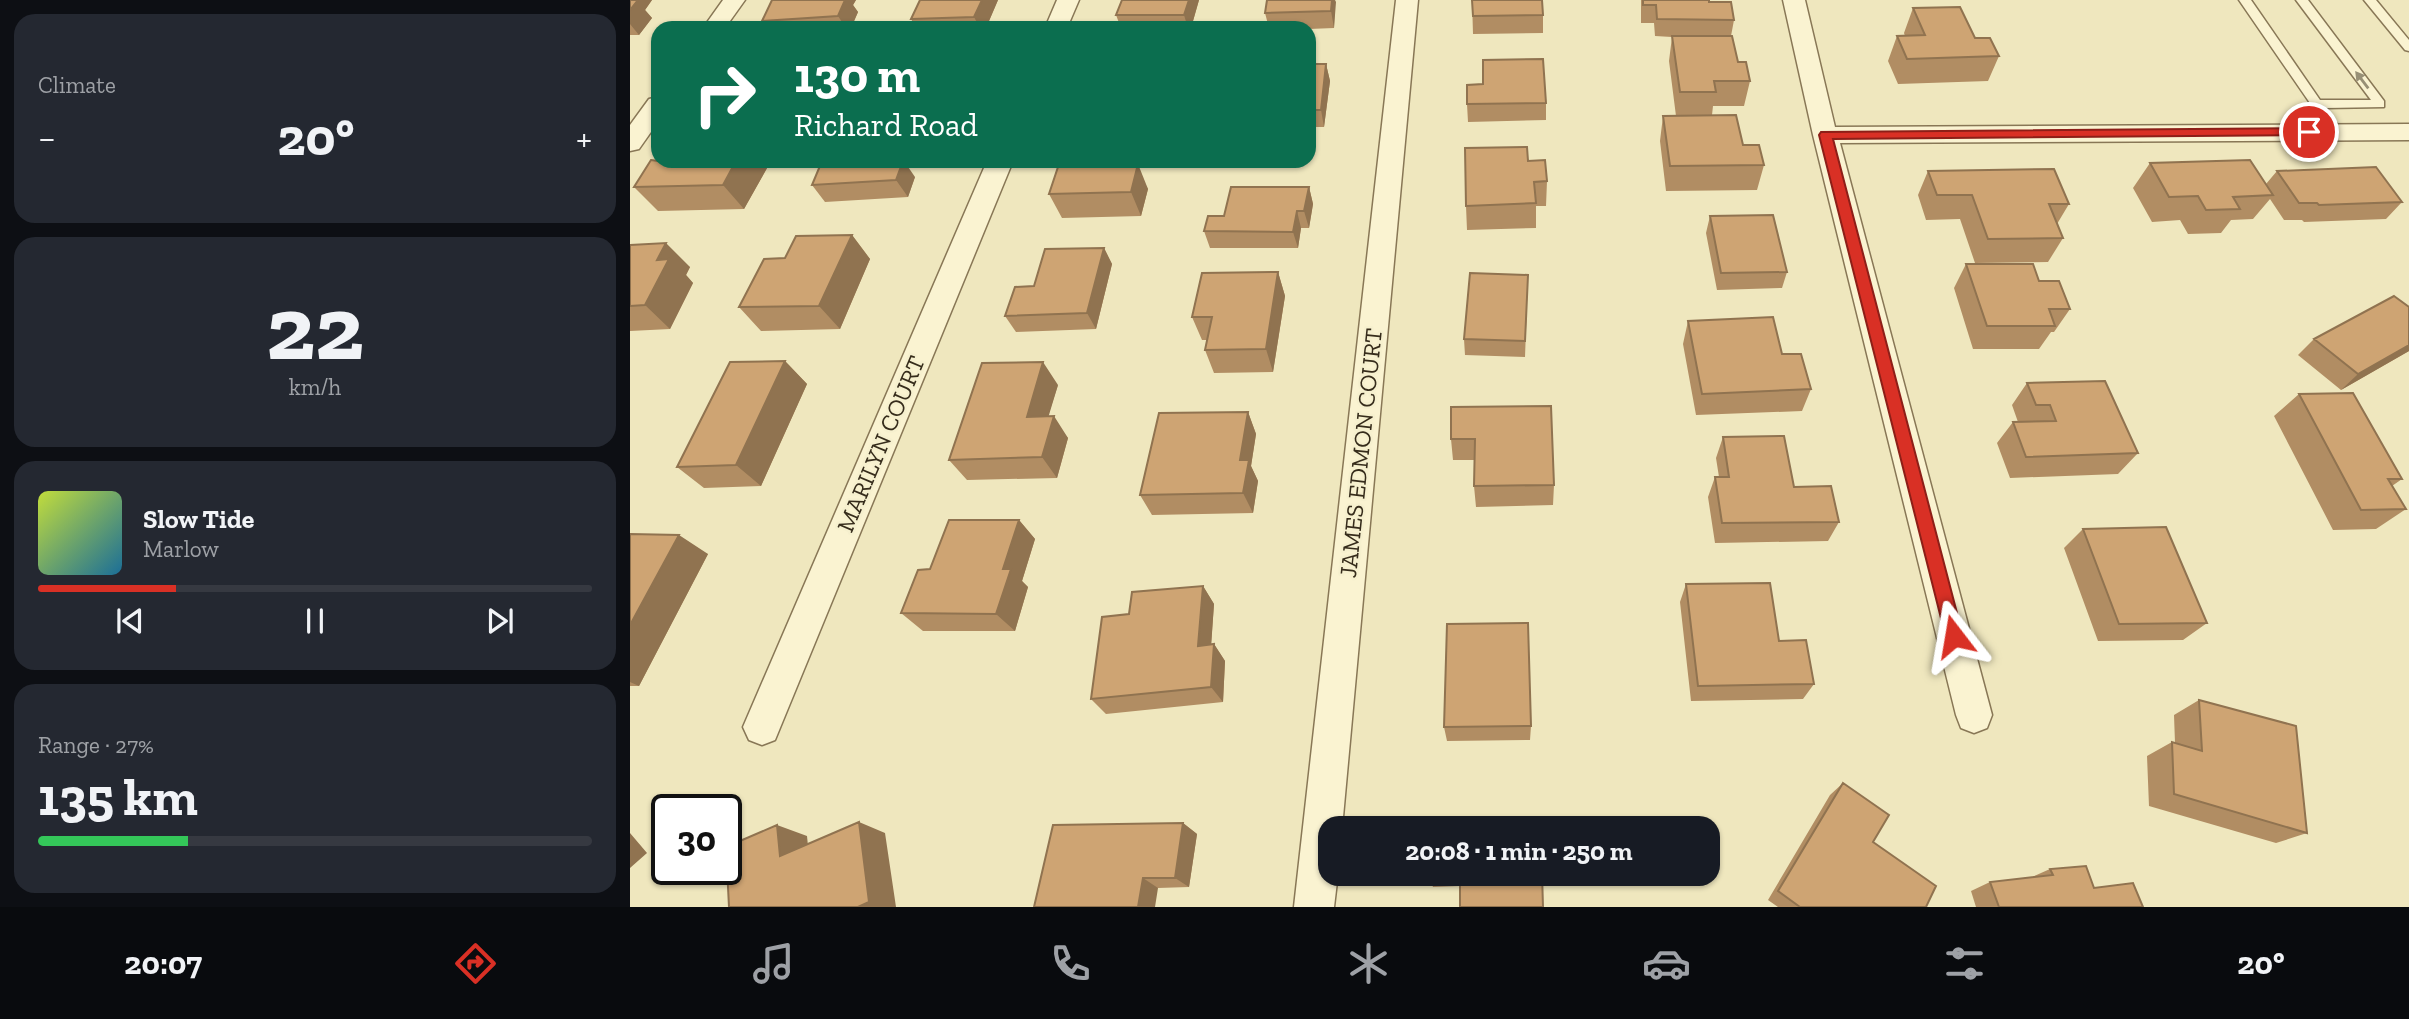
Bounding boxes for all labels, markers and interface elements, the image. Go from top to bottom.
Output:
text: 130 m [794,46,920,105]
icon: right [679,49,770,140]
text: Climate [38,71,116,99]
one-way arrow [2355,72,2370,90]
pin [2279,102,2339,162]
text: 20° [278,106,354,168]
text: Richard Road [794,106,978,144]
icon: arrive [2290,113,2328,151]
text: − [38,115,56,161]
text: + [576,115,592,161]
text: 22 [266,273,364,382]
street label: JAMES EDMON COURT [1333,327,1388,579]
street label: MARILYN COURT [830,351,931,536]
text: km/h [289,373,341,401]
text: Slow Tide [143,503,254,535]
text: Marlow [143,535,219,563]
position arrow [1917,599,1991,673]
icon: previous [111,602,149,640]
icon: pause [296,602,334,640]
icon: next [481,602,519,640]
text: Range · 27% [38,731,154,759]
text: 135 km [38,766,198,828]
speed limit sign: 30 [651,794,742,885]
text: 20:08 · 1 min · 250 m [1405,835,1633,867]
icon: directions [451,939,500,988]
icon: music [749,939,798,988]
icon: phone [1046,939,1095,988]
icon: climate [1344,939,1393,988]
icon: car [1642,939,1691,988]
icon: filters [1940,939,1989,988]
text: 20:07 [124,944,202,982]
text: 20° [2237,944,2285,982]

